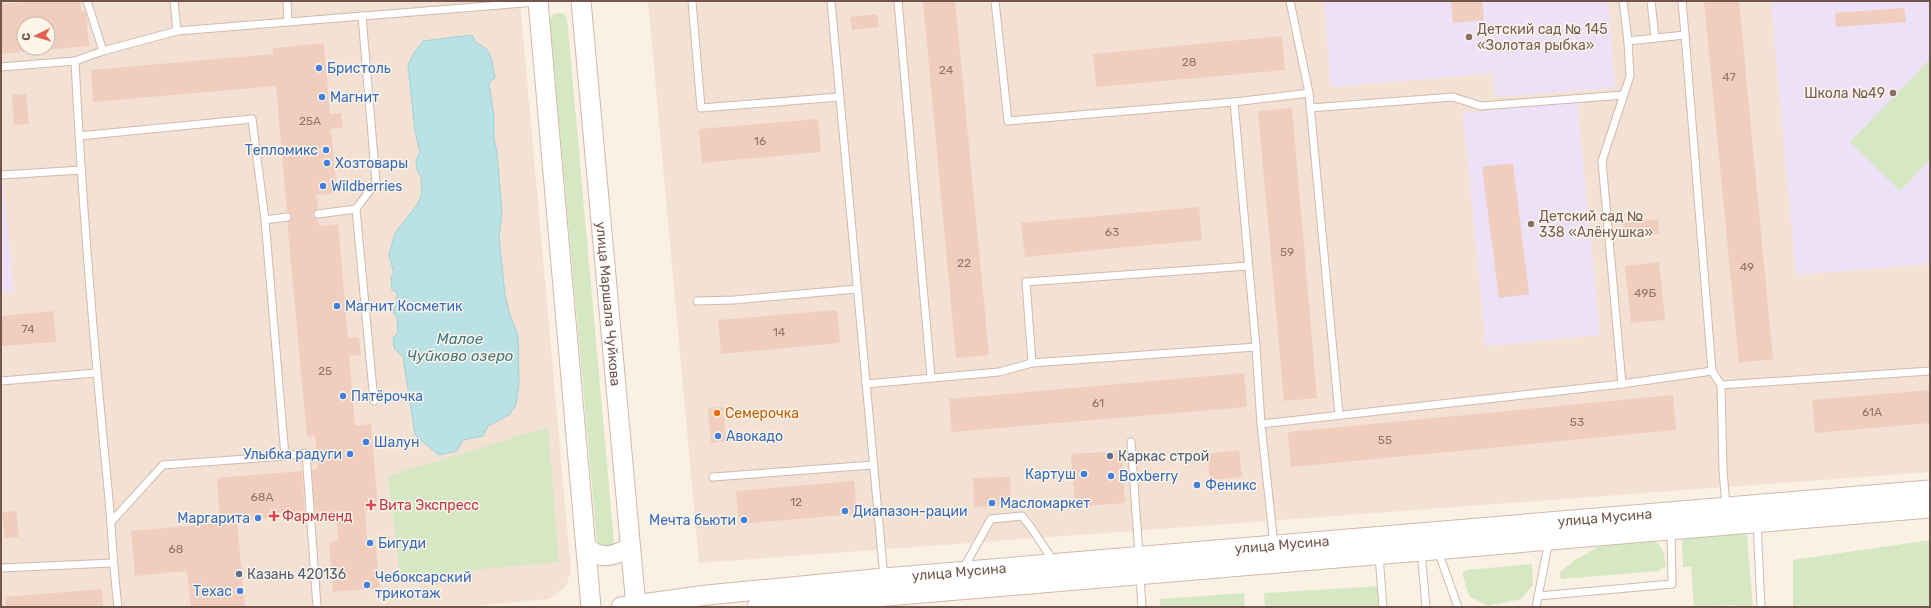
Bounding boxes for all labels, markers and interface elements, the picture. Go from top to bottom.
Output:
north arrow [16,16,56,56]
place label: Детский сад № 145 «Золотая рыбка» [1477,21,1608,54]
text: С [20,32,33,41]
marker: Детский сад № 145 «Золотая рыбка» [1464,32,1474,42]
house number: 28 [1182,55,1196,69]
place label: Бристоль [327,60,391,77]
marker: Бристоль [314,63,324,73]
house number: 24 [939,63,954,77]
house number: 47 [1722,70,1736,84]
place label: Школа №49 [1804,85,1885,102]
marker: Школа №49 [1888,88,1898,98]
place label: Магнит [330,89,379,106]
marker: Магнит [317,92,327,102]
house number: 25А [299,114,321,128]
house number: 16 [754,134,766,148]
place label: Тепломикс [245,142,318,159]
marker: Тепломикс [321,145,331,155]
place label: Хозтовары [335,155,408,172]
marker: Хозтовары [322,158,332,168]
place label: Wildberries [331,178,403,195]
marker: Wildberries [318,181,328,191]
place label: Детский сад № 338 «Алёнушка» [1539,208,1653,241]
marker: Детский сад № 338 «Алёнушка» [1526,219,1536,229]
street label: улица Маршала Чуйкова [592,221,624,387]
house number: 63 [1105,225,1119,239]
house number: 59 [1280,245,1294,259]
house number: 22 [957,256,971,270]
house number: 49 [1740,260,1754,274]
house number: 49Б [1634,286,1656,300]
place label: Магнит Косметик [345,298,463,315]
marker: Магнит Косметик [332,301,342,311]
house number: 74 [21,322,35,336]
house number: 14 [773,325,786,339]
water label: Малое Чуйково озеро [407,330,514,365]
house number: 25 [318,364,332,378]
place label: Пятёрочка [351,388,423,405]
marker: Пятёрочка [338,391,348,401]
house number: 61 [1092,396,1104,410]
place label: Семерочка [725,405,799,422]
house number: 61А [1862,405,1882,419]
marker: Семерочка [712,408,722,418]
house number: 53 [1570,415,1584,429]
place label: Авокадо [726,428,783,445]
marker: Авокадо [713,431,723,441]
house number: 55 [1378,433,1392,447]
place label: Шалун [374,434,419,451]
marker: Шалун [361,437,371,447]
place label: Улыбка радуги [243,446,342,463]
place label: Каркас строй [1118,448,1209,465]
marker: Улыбка радуги [345,449,355,459]
marker: Каркас строй [1105,451,1115,461]
place label: Картуш [1025,466,1076,483]
place label: Boxberry [1119,468,1179,485]
marker: Картуш [1079,469,1089,479]
marker: Boxberry [1106,471,1116,481]
place label: Феникс [1205,477,1257,494]
marker: Феникс [1192,480,1202,490]
house number: 68А [251,490,273,504]
house number: 12 [790,495,802,509]
place label: Масломаркет [1000,495,1091,512]
place label: Вита Экспресс [379,497,479,514]
marker: Масломаркет [987,498,997,508]
marker: Вита Экспресс [366,500,376,510]
place label: Диапазон-рации [853,503,967,520]
street label: улица Мусина [1557,505,1653,530]
marker: Диапазон-рации [840,506,850,516]
place label: Фармленд [282,508,353,525]
place label: Маргарита [177,510,250,527]
marker: Фармленд [269,511,279,521]
place label: Мечта бьюти [649,512,736,529]
marker: Маргарита [253,513,263,523]
marker: Мечта бьюти [739,515,749,525]
street label: улица Мусина [1234,533,1330,557]
place label: Бигуди [378,535,426,552]
marker: Бигуди [365,538,375,548]
house number: 68 [169,542,183,556]
street label: улица Мусина [911,560,1007,585]
place label: Казань 420136 [247,566,346,583]
marker: Казань 420136 [234,569,244,579]
place label: Чебоксарский трикотаж [375,569,471,602]
marker: Чебоксарский трикотаж [362,580,372,590]
place label: Техас [193,583,232,600]
marker: Техас [235,586,245,596]

